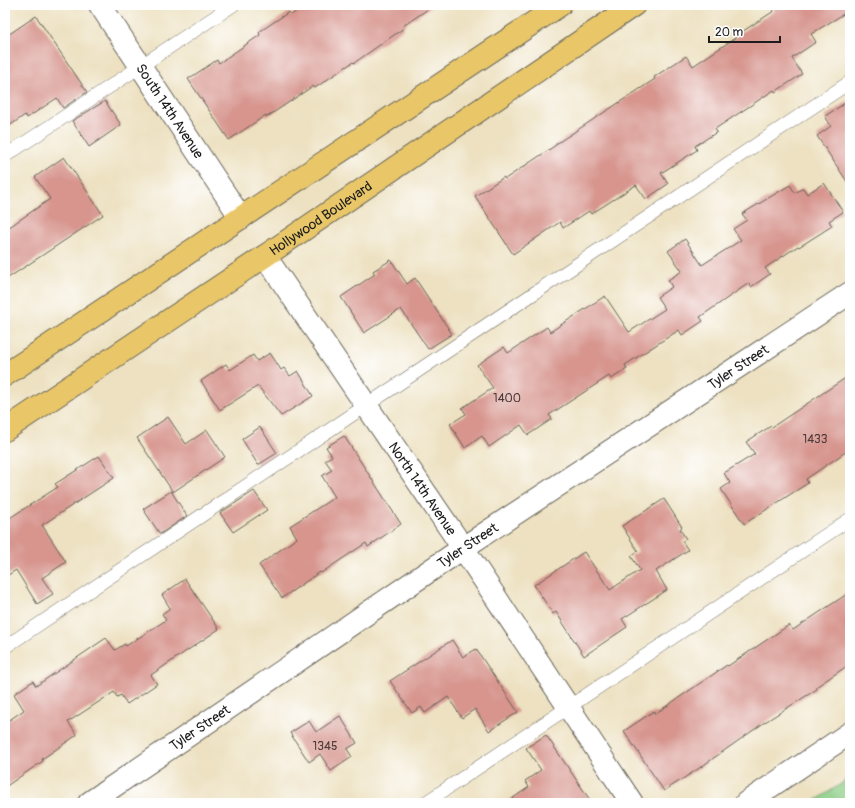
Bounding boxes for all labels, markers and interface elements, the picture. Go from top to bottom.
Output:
scale bar [709,18,780,44]
text: 20 m [715,25,744,40]
street label: South 14th Avenue [133,60,208,162]
street label: Hollywood Boulevard [266,177,375,259]
street label: Tyler Street [704,340,772,393]
house number: 1400 [493,391,521,406]
house number: 1433 [802,432,828,447]
street label: North 14th Avenue [385,439,460,539]
street label: Tyler Street [434,519,502,572]
street label: Tyler Street [166,701,234,754]
house number: 1345 [313,739,337,754]

